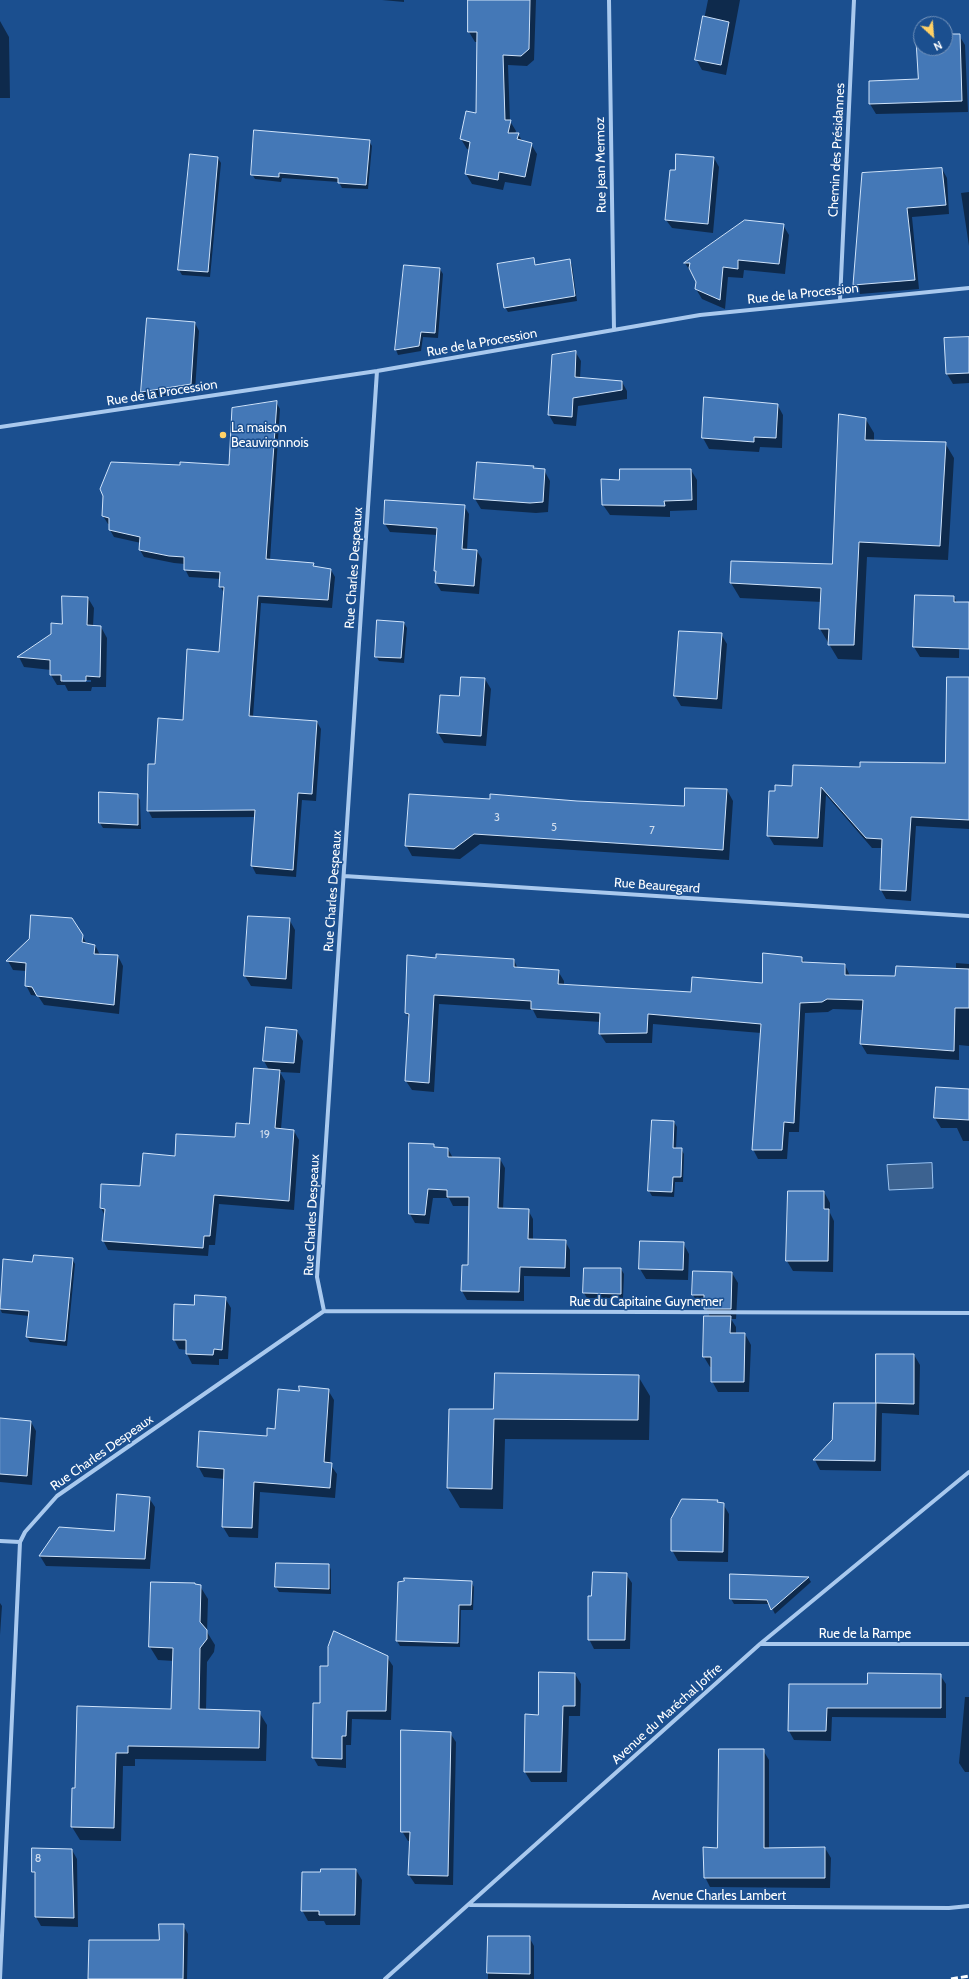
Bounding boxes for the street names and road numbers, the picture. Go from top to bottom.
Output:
street label: Chemin des Présidannes [826,83,848,217]
street label: Rue Jean Mermoz [592,117,610,213]
street label: Rue de la Procession [747,280,859,308]
street label: Rue de la Procession [426,326,538,360]
street label: Rue de la Procession [106,377,218,409]
street label: Rue Charles Despeaux [342,507,366,629]
street label: Rue Charles Despeaux [321,830,345,952]
street label: Rue Beauregard [614,875,700,897]
street label: Rue Charles Despeaux [301,1154,323,1276]
street label: Rue du Capitaine Guynemer [569,1294,723,1310]
street label: Rue Charles Despeaux [48,1412,156,1494]
street label: Rue de la Rampe [819,1626,911,1642]
street label: Avenue du Maréchal Joffre [609,1660,725,1768]
street label: Avenue Charles Lambert [652,1888,786,1904]

